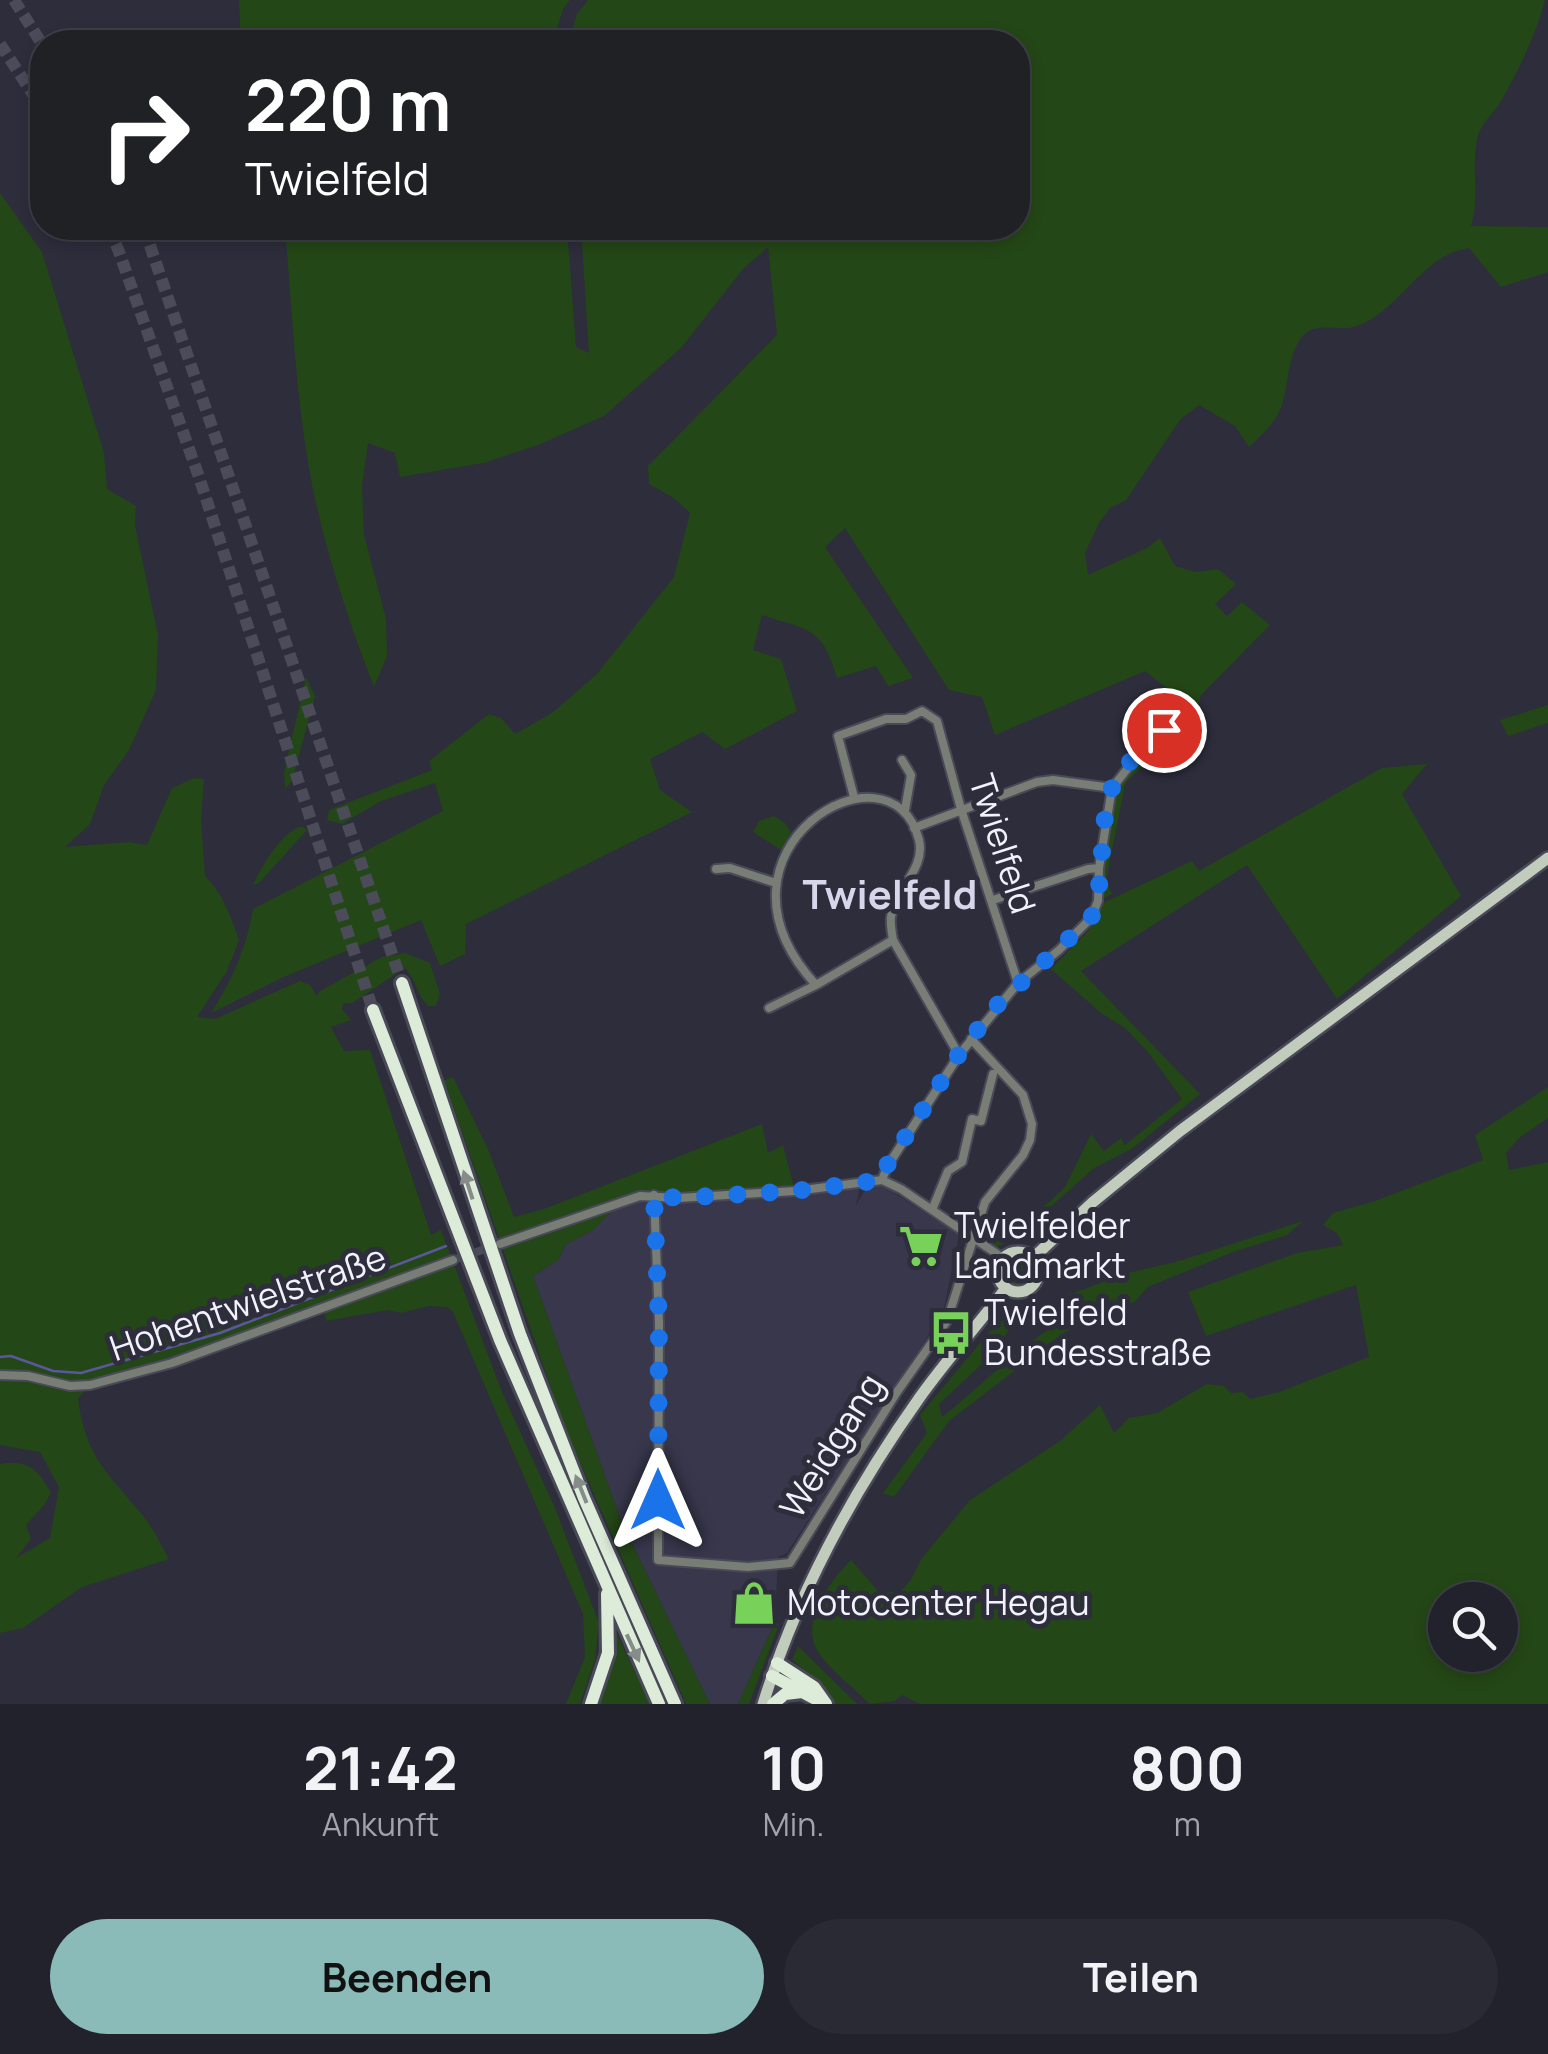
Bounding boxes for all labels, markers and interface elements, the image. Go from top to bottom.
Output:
text: 220 m [245,56,451,152]
icon: right [80,70,210,200]
text: Twielfeld [245,147,430,209]
pin [1122,688,1207,773]
icon: arrive [1137,703,1192,758]
street label: Twielfeld [958,768,1048,919]
district label: Twielfeld [803,866,977,921]
one-way arrow [459,1169,474,1199]
place label: Twielfelder Landmarkt [954,1201,1131,1289]
supermarket icon: Twielfelder Landmarkt [897,1222,945,1270]
street label: Hohentwielstraße [103,1232,392,1372]
place label: Twielfeld Bundesstraße [984,1288,1212,1376]
bus stop icon: Twielfeld Bundesstraße [927,1309,975,1357]
street label: Weidgang [768,1364,894,1527]
position arrow [606,1448,710,1552]
one-way arrow [572,1474,588,1504]
place label: Motocenter Hegau [787,1578,1089,1626]
shop icon: Motocenter Hegau [730,1579,778,1627]
map controls [1428,1582,1518,1672]
button: search [1428,1582,1518,1672]
one-way arrow [625,1633,641,1663]
text: 21:42 [303,1726,458,1808]
text: 10 [761,1726,826,1808]
text: 800 [1129,1726,1245,1808]
text: Ankunft [322,1802,439,1846]
text: Min. [763,1802,824,1846]
text: m [1174,1802,1201,1846]
button: Beenden [50,1919,764,2034]
button: Teilen [784,1919,1498,2034]

